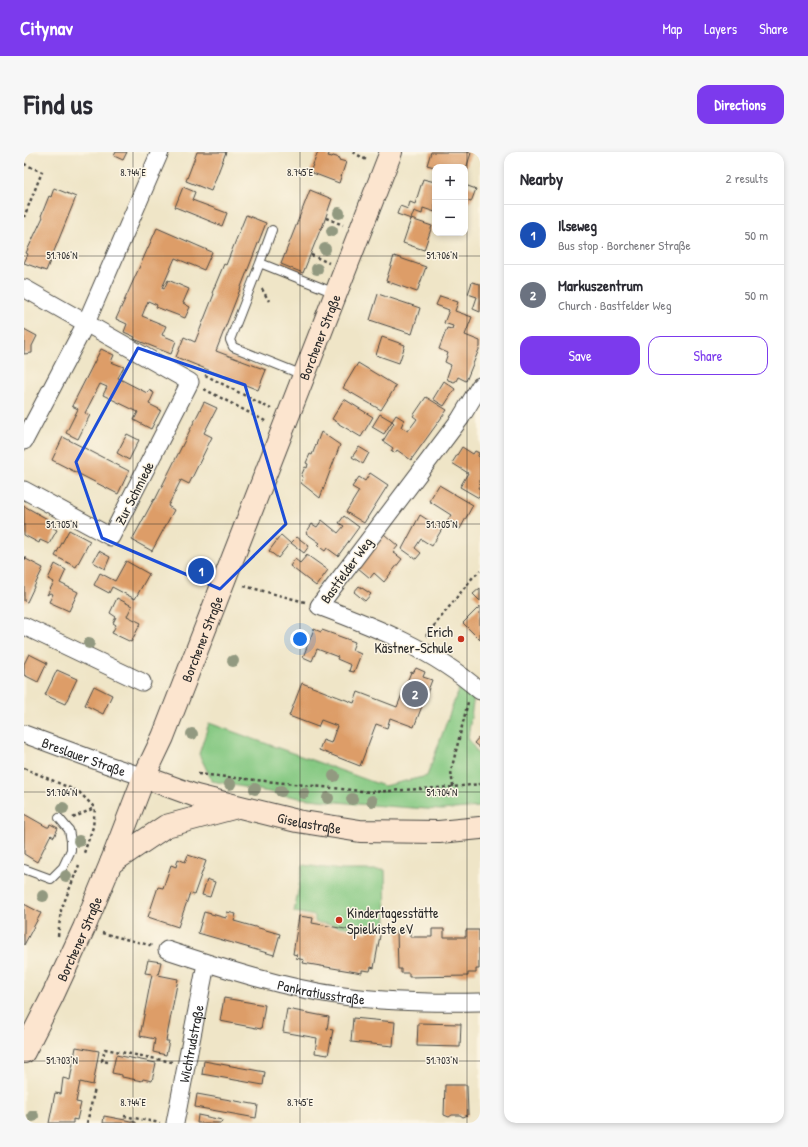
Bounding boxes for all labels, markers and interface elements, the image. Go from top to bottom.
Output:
text: Citynav [20,15,73,41]
text: Map [662,19,682,38]
text: Layers [704,19,737,38]
text: Share [759,19,788,38]
text: Find us [24,85,93,123]
button: Directions [697,85,784,124]
map controls [432,164,468,236]
button: + [432,164,468,200]
text: 8.744°E [120,166,146,179]
text: 8.745°E [287,166,314,179]
text: Nearby [520,167,563,190]
text: 2 results [726,169,768,187]
button: − [432,200,468,236]
text: Ilseweg [558,215,597,236]
text: 1 [531,226,535,244]
text: 50 m [745,226,768,244]
text: Bus stop · Borchener Straße [558,236,691,254]
text: 51.706°N [46,249,78,262]
text: 51.706°N [426,249,458,262]
text: Markuszentrum [558,275,643,296]
text: 2 [530,286,536,304]
text: 50 m [745,286,768,304]
street label: Borchener Straße [294,291,344,383]
text: Church · Bastfelder Weg [558,296,672,314]
button: Save [520,336,640,375]
button: Share [648,336,768,375]
street label: Zur Schmiede [110,458,158,528]
text: 51.705°N [46,518,78,531]
text: 51.705°N [426,518,458,531]
street label: Bastfelder Weg [316,533,377,607]
pin: 1 [188,556,214,586]
street label: Borchener Straße [176,593,227,684]
place label: Erich Kästner-Schule [374,622,453,657]
your location [290,629,310,649]
marker: Erich Kästner-Schule [456,634,466,644]
pin: 2 [402,679,428,709]
street label: Breslauer Straße [40,732,129,780]
text: 51.704°N [47,786,77,799]
text: 51.704°N [427,786,457,799]
street label: Giselastraße [276,807,343,837]
street label: Borchener Straße [51,893,106,984]
place label: Kindertagesstätte Spielkiste eV [347,903,439,939]
marker: Kindertagesstätte Spielkiste eV [334,915,344,925]
street label: Pankratiusstraße [276,974,366,1008]
street label: Wichtrudstraße [174,1003,207,1084]
text: 51.703°N [46,1054,78,1067]
text: 51.703°N [426,1054,458,1067]
text: 8.744°E [120,1096,146,1109]
text: 8.745°E [287,1096,314,1109]

